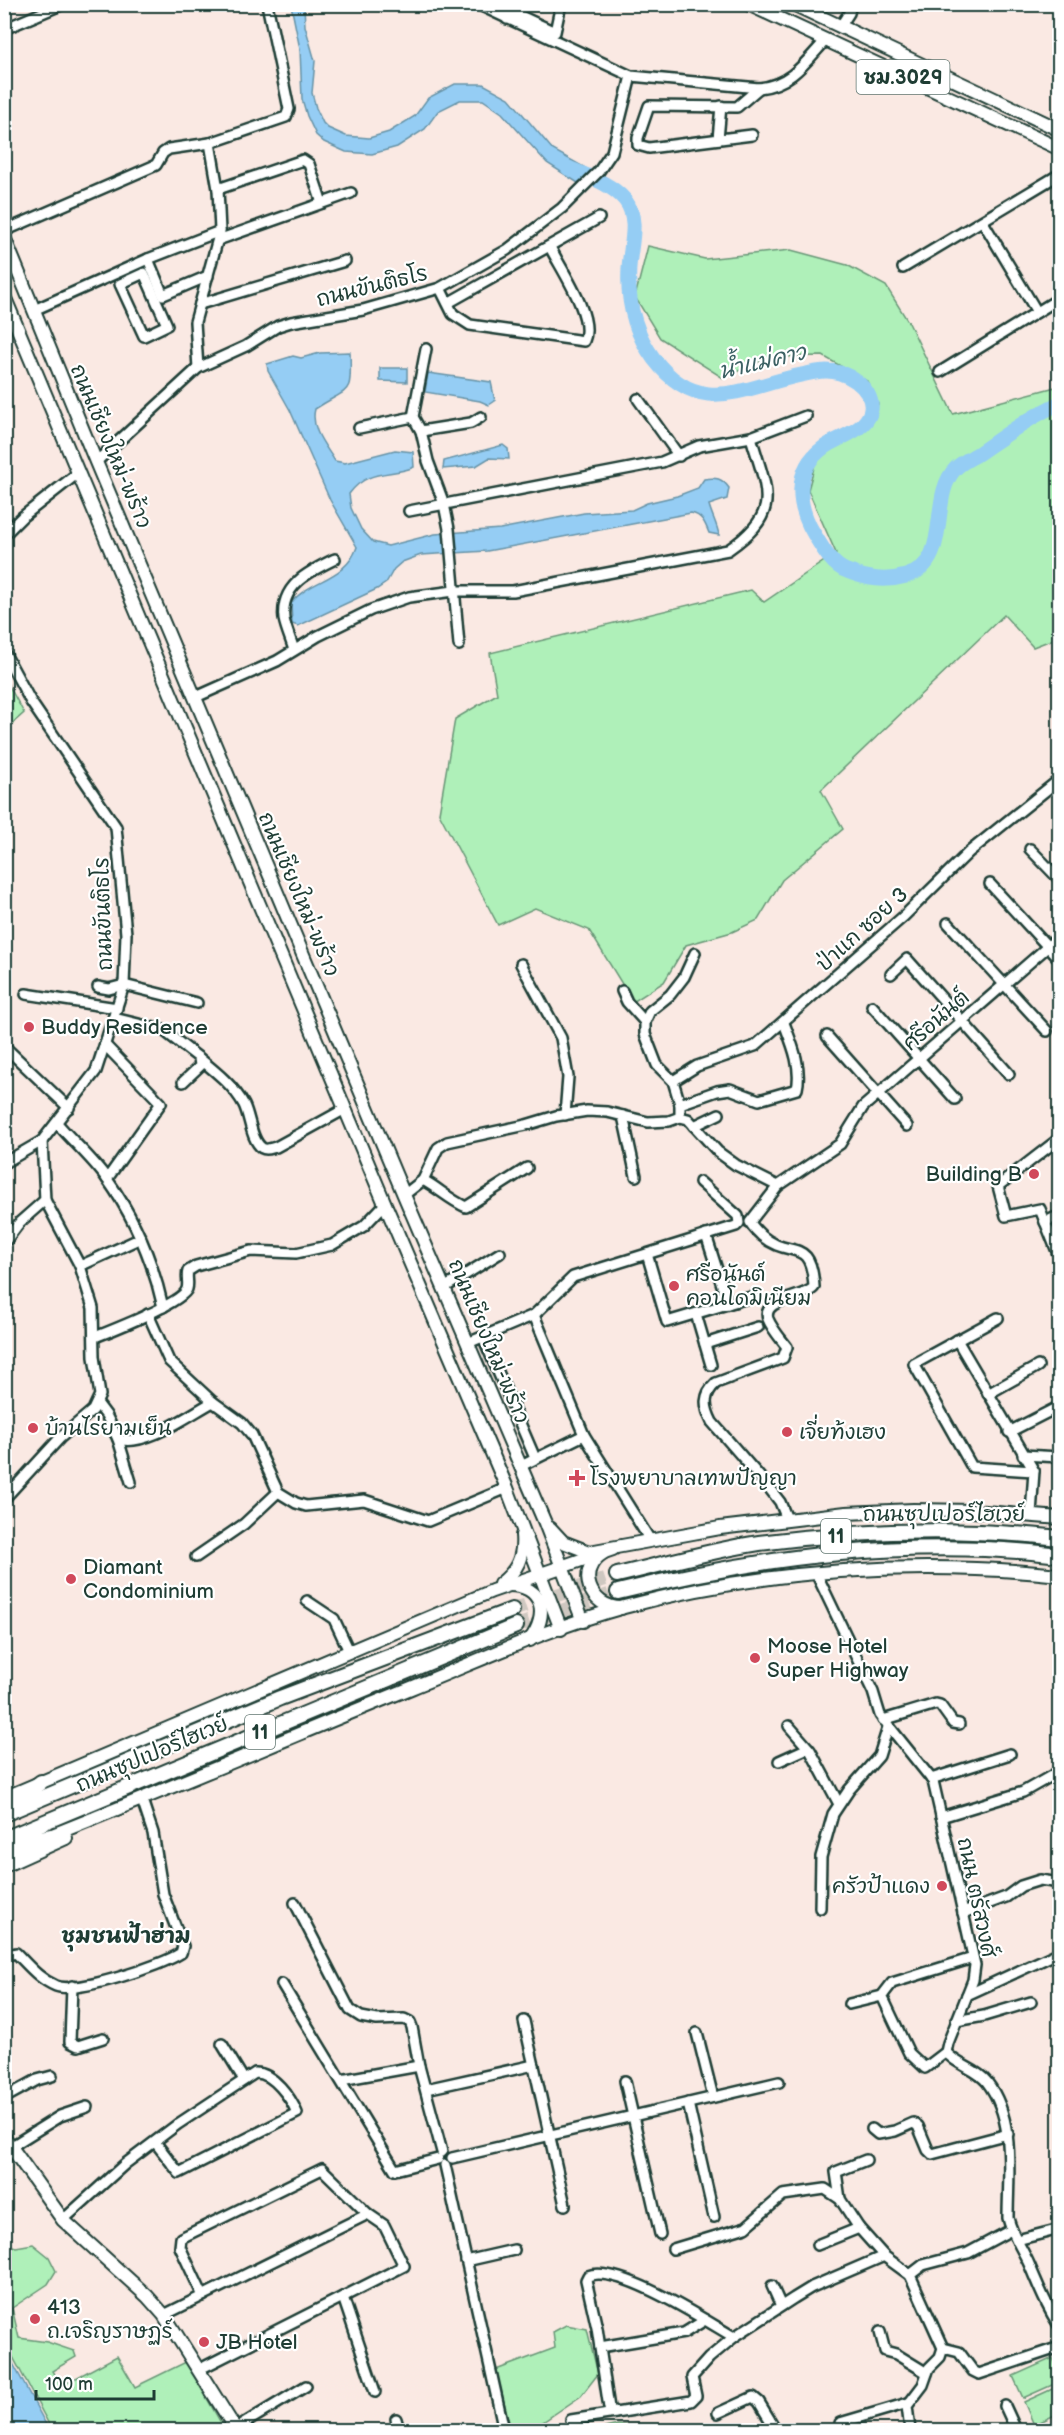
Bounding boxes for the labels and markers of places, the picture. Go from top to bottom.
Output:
place label: Buddy Residence [41,1015,208,1040]
marker: Buddy Residence [22,1020,36,1034]
place label: Building B [926,1162,1022,1187]
marker: Building B [1027,1167,1041,1181]
place label: ศรีอนันต์ คอนโดมิเนียม [686,1261,811,1311]
marker: ศรีอนันต์ คอนโดมิเนียม [667,1279,681,1293]
place label: เจี่ยท้งเฮง [799,1414,886,1445]
place label: บ้านไร่ยามเย็น [45,1415,172,1441]
marker: บ้านไร่ยามเย็น [26,1421,40,1435]
marker: เจี่ยท้งเฮง [780,1425,794,1439]
place label: โรงพยาบาลเทพปัญญา [590,1465,797,1491]
marker: โรงพยาบาลเทพปัญญา [568,1469,586,1487]
place label: Diamant Condominium [83,1555,214,1604]
marker: Diamant Condominium [64,1572,78,1586]
place label: Moose Hotel Super Highway [767,1634,909,1683]
marker: Moose Hotel Super Highway [748,1651,762,1665]
place label: ครัวป้าแดง [832,1872,930,1899]
marker: ครัวป้าแดง [935,1879,949,1893]
place label: 413 ถ.เจริญราษฏร์ [47,2295,172,2345]
marker: 413 ถ.เจริญราษฏร์ [28,2312,42,2326]
place label: JB Hotel [216,2330,297,2355]
marker: JB Hotel [197,2335,211,2349]

